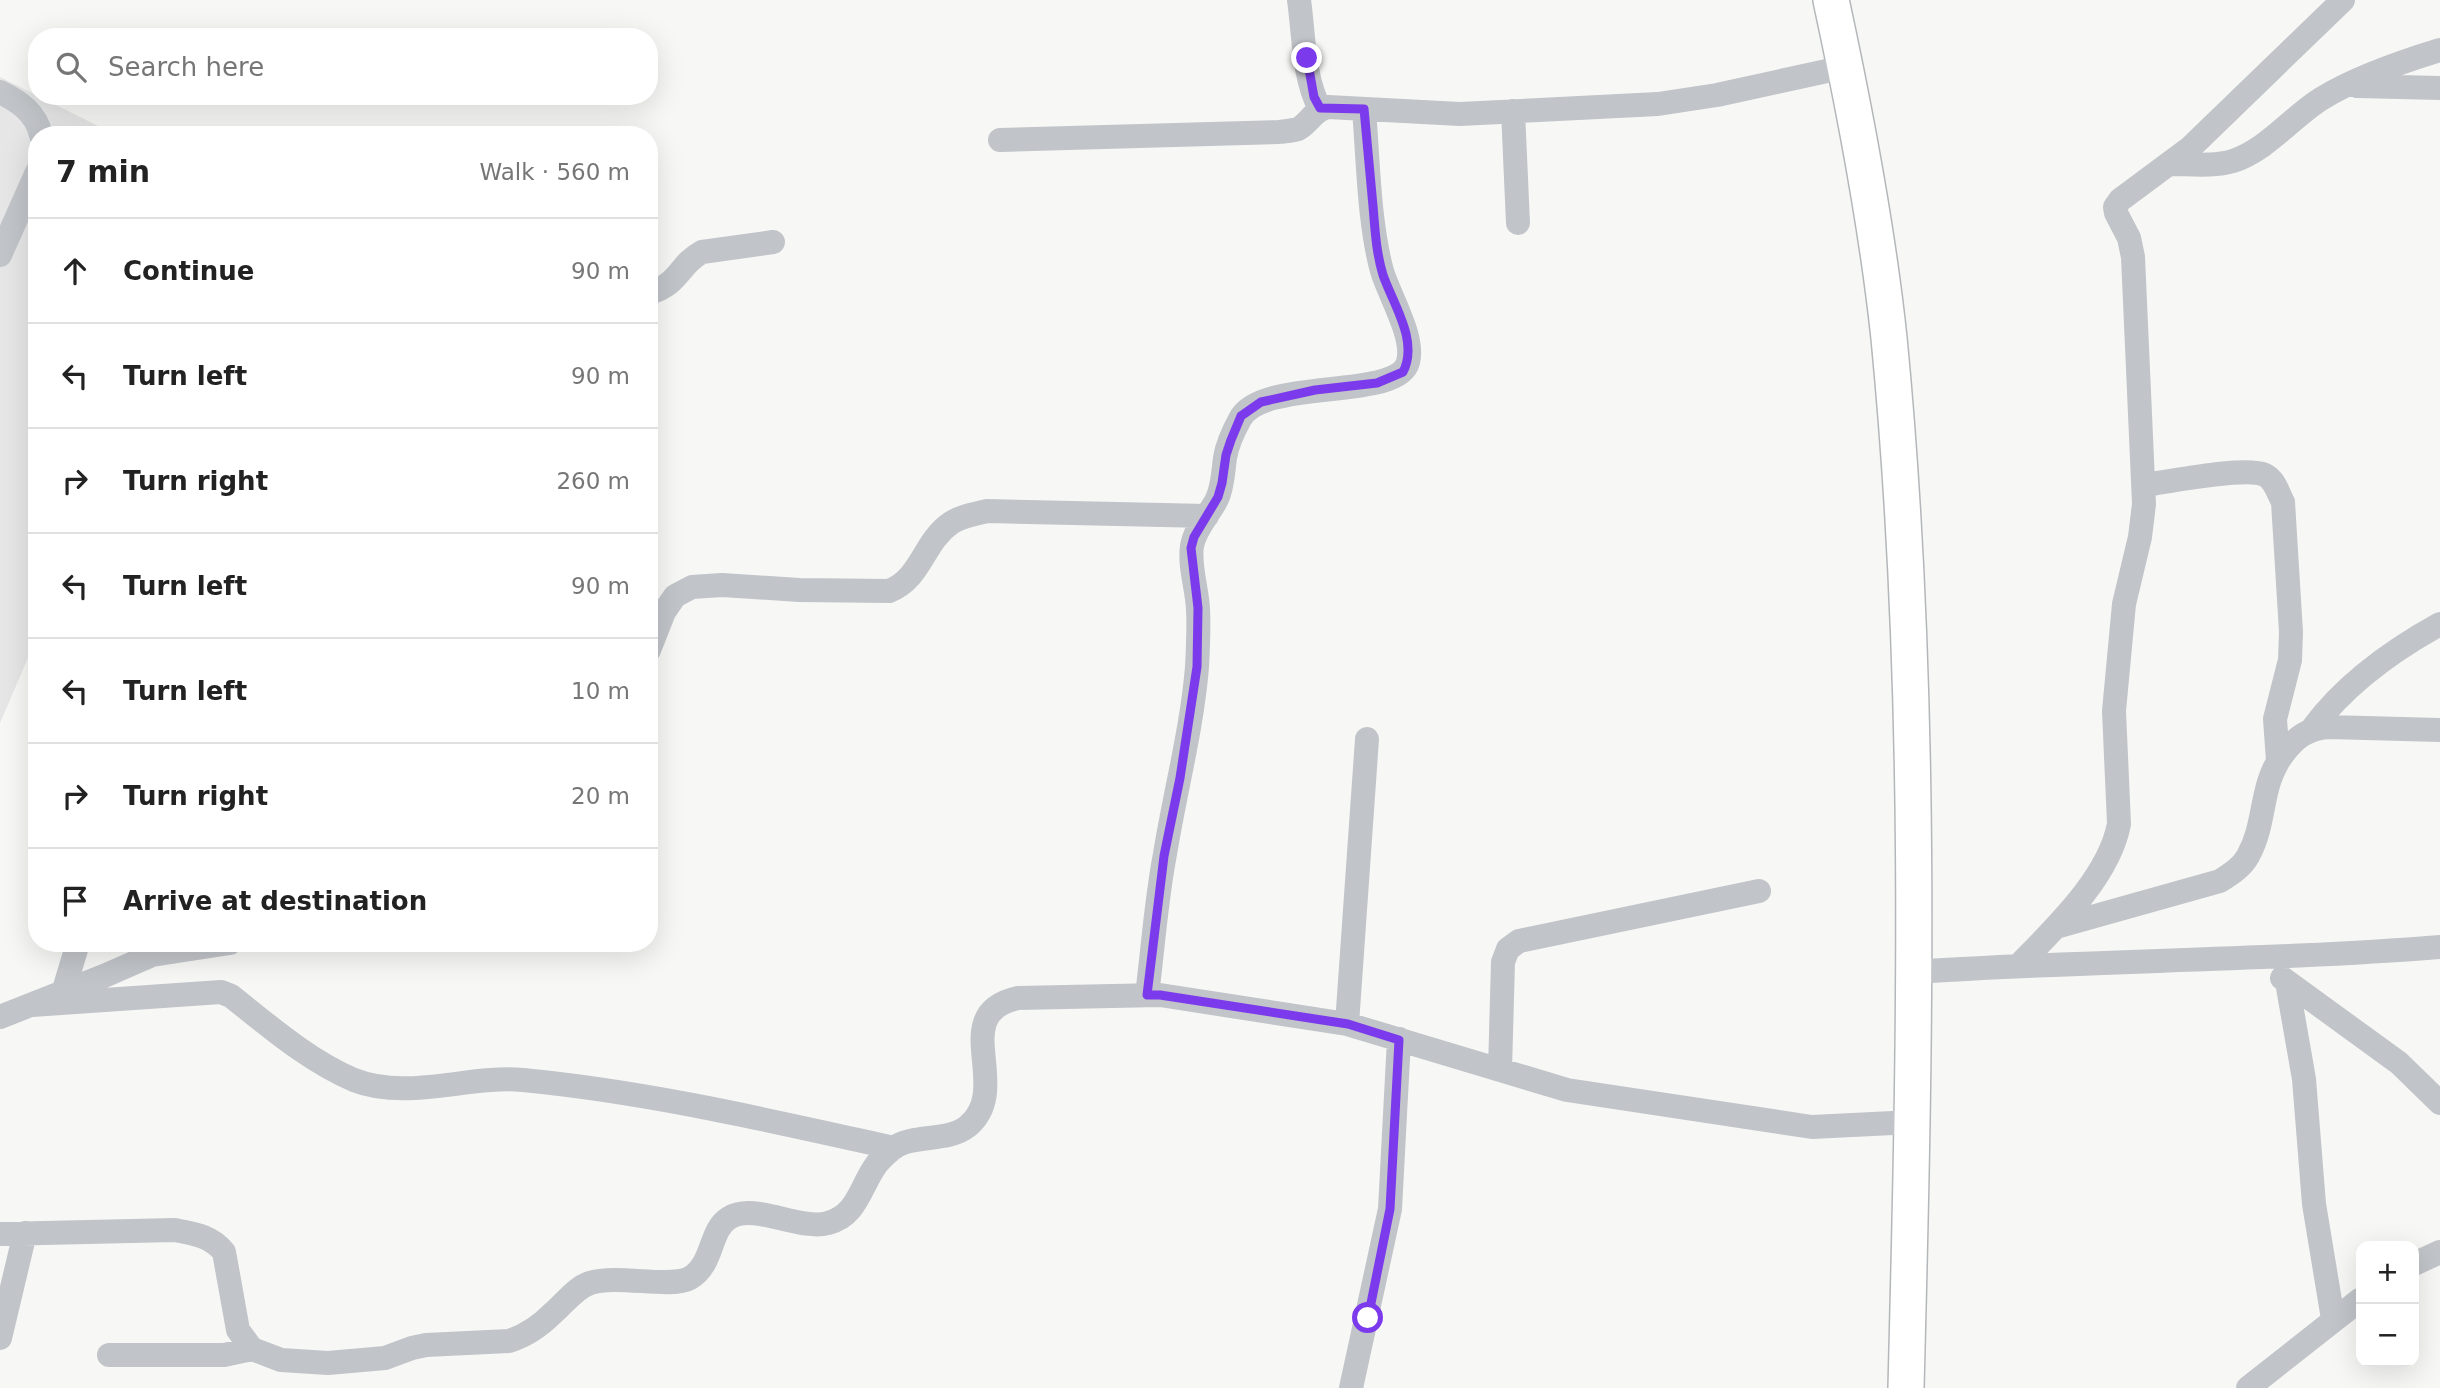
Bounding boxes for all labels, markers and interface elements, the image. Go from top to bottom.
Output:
search box [28,28,658,105]
route end [1291,42,1322,73]
icon: search [52,48,90,86]
text: Search here [108,52,264,82]
text: 7 min [56,154,150,189]
text: Walk · 560 m [479,159,630,185]
icon: ahead [56,252,94,290]
text: Continue [123,256,254,286]
text: 90 m [571,258,630,284]
icon: left [56,357,94,395]
text: Turn left [123,361,247,391]
text: 90 m [571,363,630,389]
icon: right [56,462,94,500]
text: Turn right [123,466,268,496]
text: 260 m [556,468,630,494]
icon: left [56,567,94,605]
text: Turn left [123,571,247,601]
text: 90 m [571,573,630,599]
icon: left [56,672,94,710]
text: Turn left [123,676,247,706]
text: 10 m [571,678,630,704]
icon: right [56,777,94,815]
text: Turn right [123,781,268,811]
text: 20 m [571,783,630,809]
icon: arrive [56,882,94,920]
text: Arrive at destination [123,886,427,916]
map controls [2356,1241,2419,1367]
button: + [2356,1241,2419,1304]
route start [1352,1302,1383,1333]
button: − [2356,1304,2419,1367]

